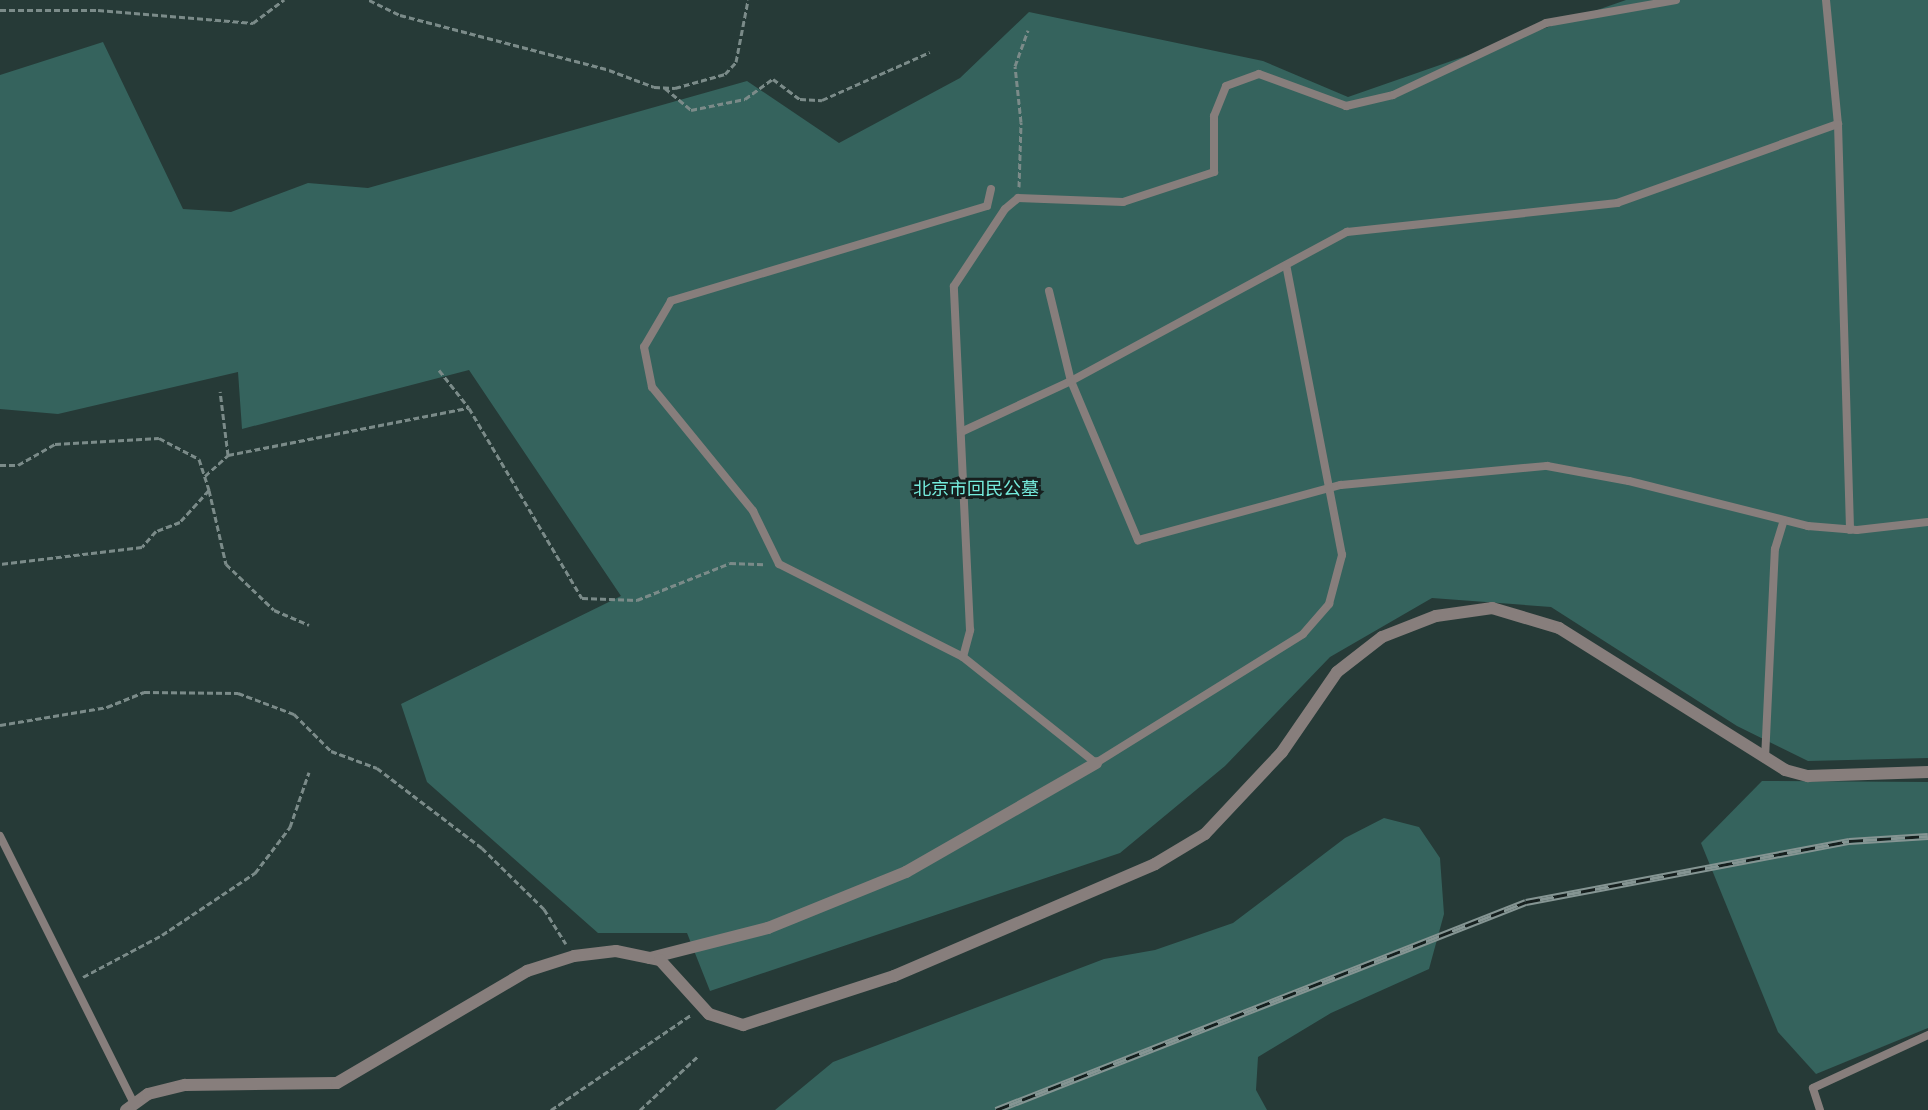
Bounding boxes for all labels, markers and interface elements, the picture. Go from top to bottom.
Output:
park label: 北京市回民公墓 [913,478,1039,500]

